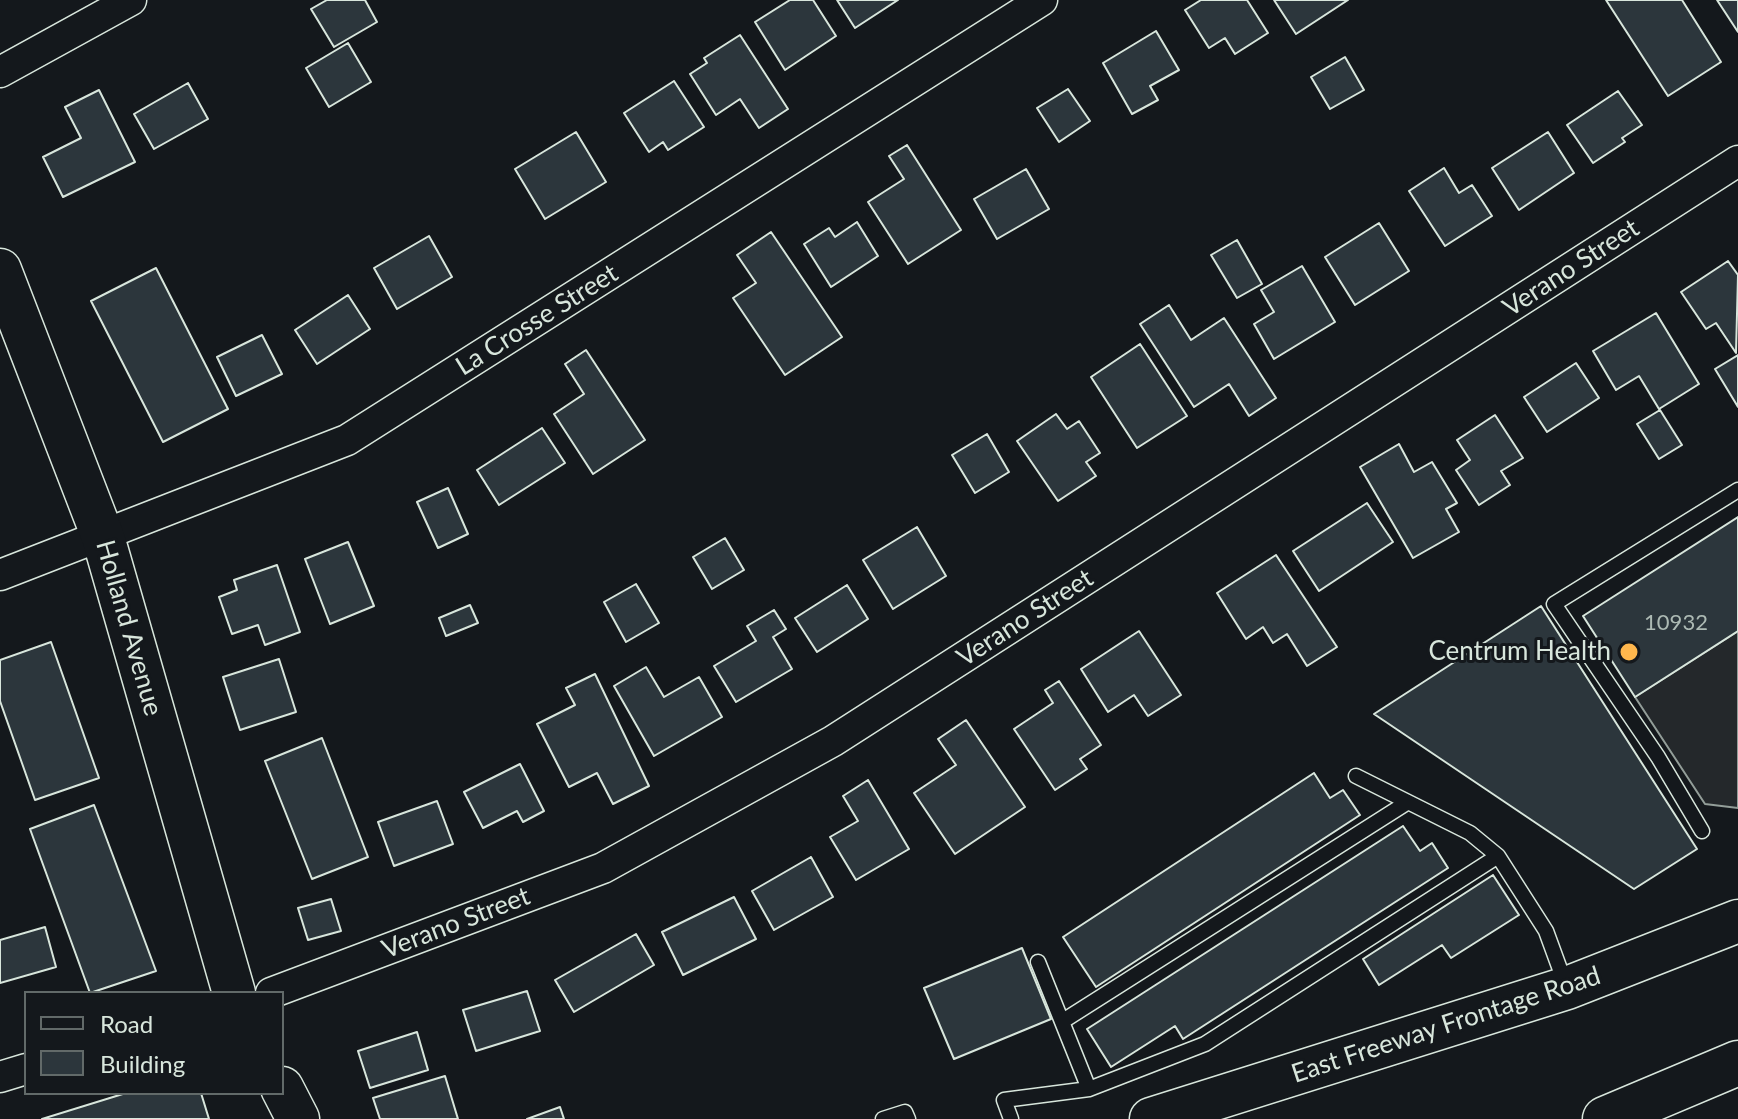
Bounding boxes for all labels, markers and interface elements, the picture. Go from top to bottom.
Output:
street label: Verano Street [1497,212,1645,324]
street label: La Crosse Street [450,258,624,382]
street label: Holland Avenue [89,537,169,719]
street label: Verano Street [951,562,1099,674]
house number: 10932 [1644,610,1708,636]
place label: Centrum Health [1428,636,1611,668]
marker: Centrum Health [1618,641,1640,663]
street label: Verano Street [378,880,534,966]
street label: East Freeway Frontage Road [1288,960,1604,1090]
legend [24,991,284,1095]
text: Road [100,1009,153,1038]
text: Building [100,1049,185,1078]

